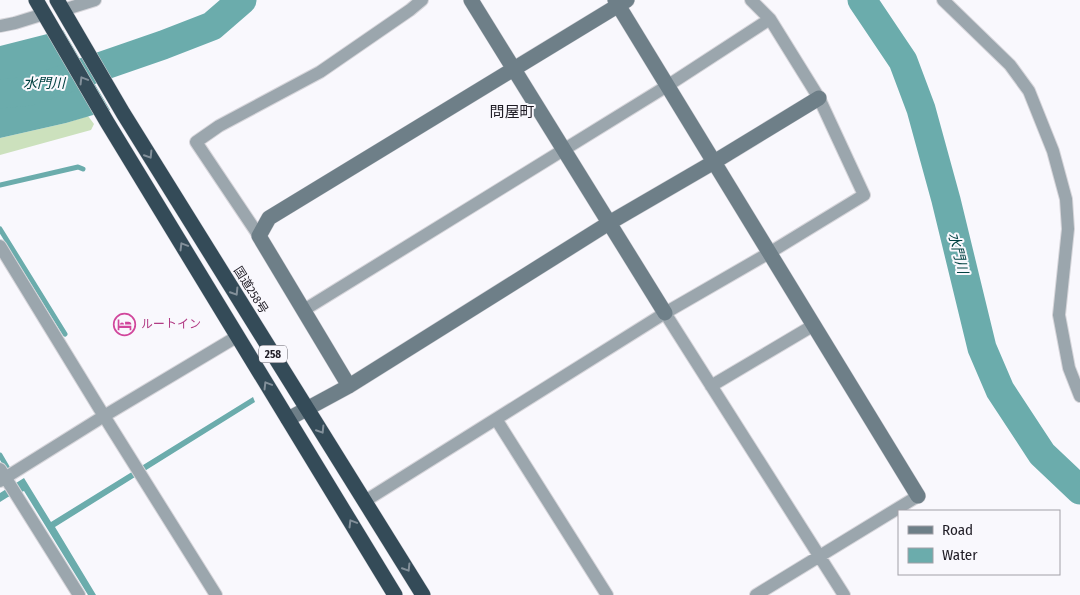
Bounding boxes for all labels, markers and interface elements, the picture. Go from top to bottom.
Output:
water label: 水門川 [23,75,67,92]
one-way arrow [79,76,89,85]
district label: 問屋町 [489,103,535,121]
one-way arrow [142,149,152,158]
water label: 水門川 [945,231,972,277]
one-way arrow [179,242,189,251]
street label: 国道258号 [231,264,271,316]
one-way arrow [229,287,238,296]
hotel icon: ルートイン [113,312,137,336]
place label: ルートイン [141,317,201,331]
road number: 258 [259,346,287,362]
one-way arrow [264,381,274,390]
one-way arrow [315,425,324,434]
legend [898,510,1060,575]
one-way arrow [348,520,358,529]
text: Road [942,521,973,539]
text: Water [942,546,978,564]
one-way arrow [400,563,410,572]

